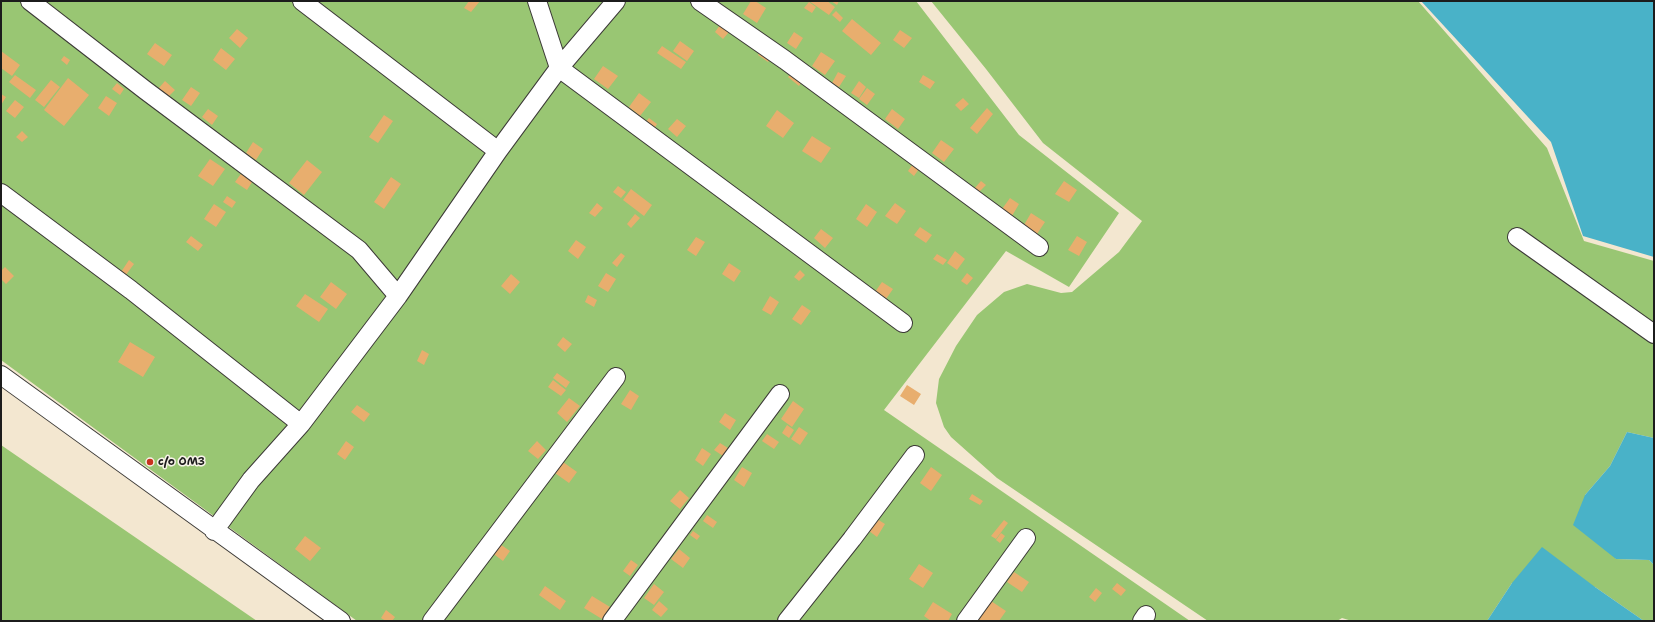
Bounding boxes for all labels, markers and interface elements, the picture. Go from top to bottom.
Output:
place label: с/о ОМЗ [158,455,205,469]
marker: с/о ОМЗ [145,457,155,467]

